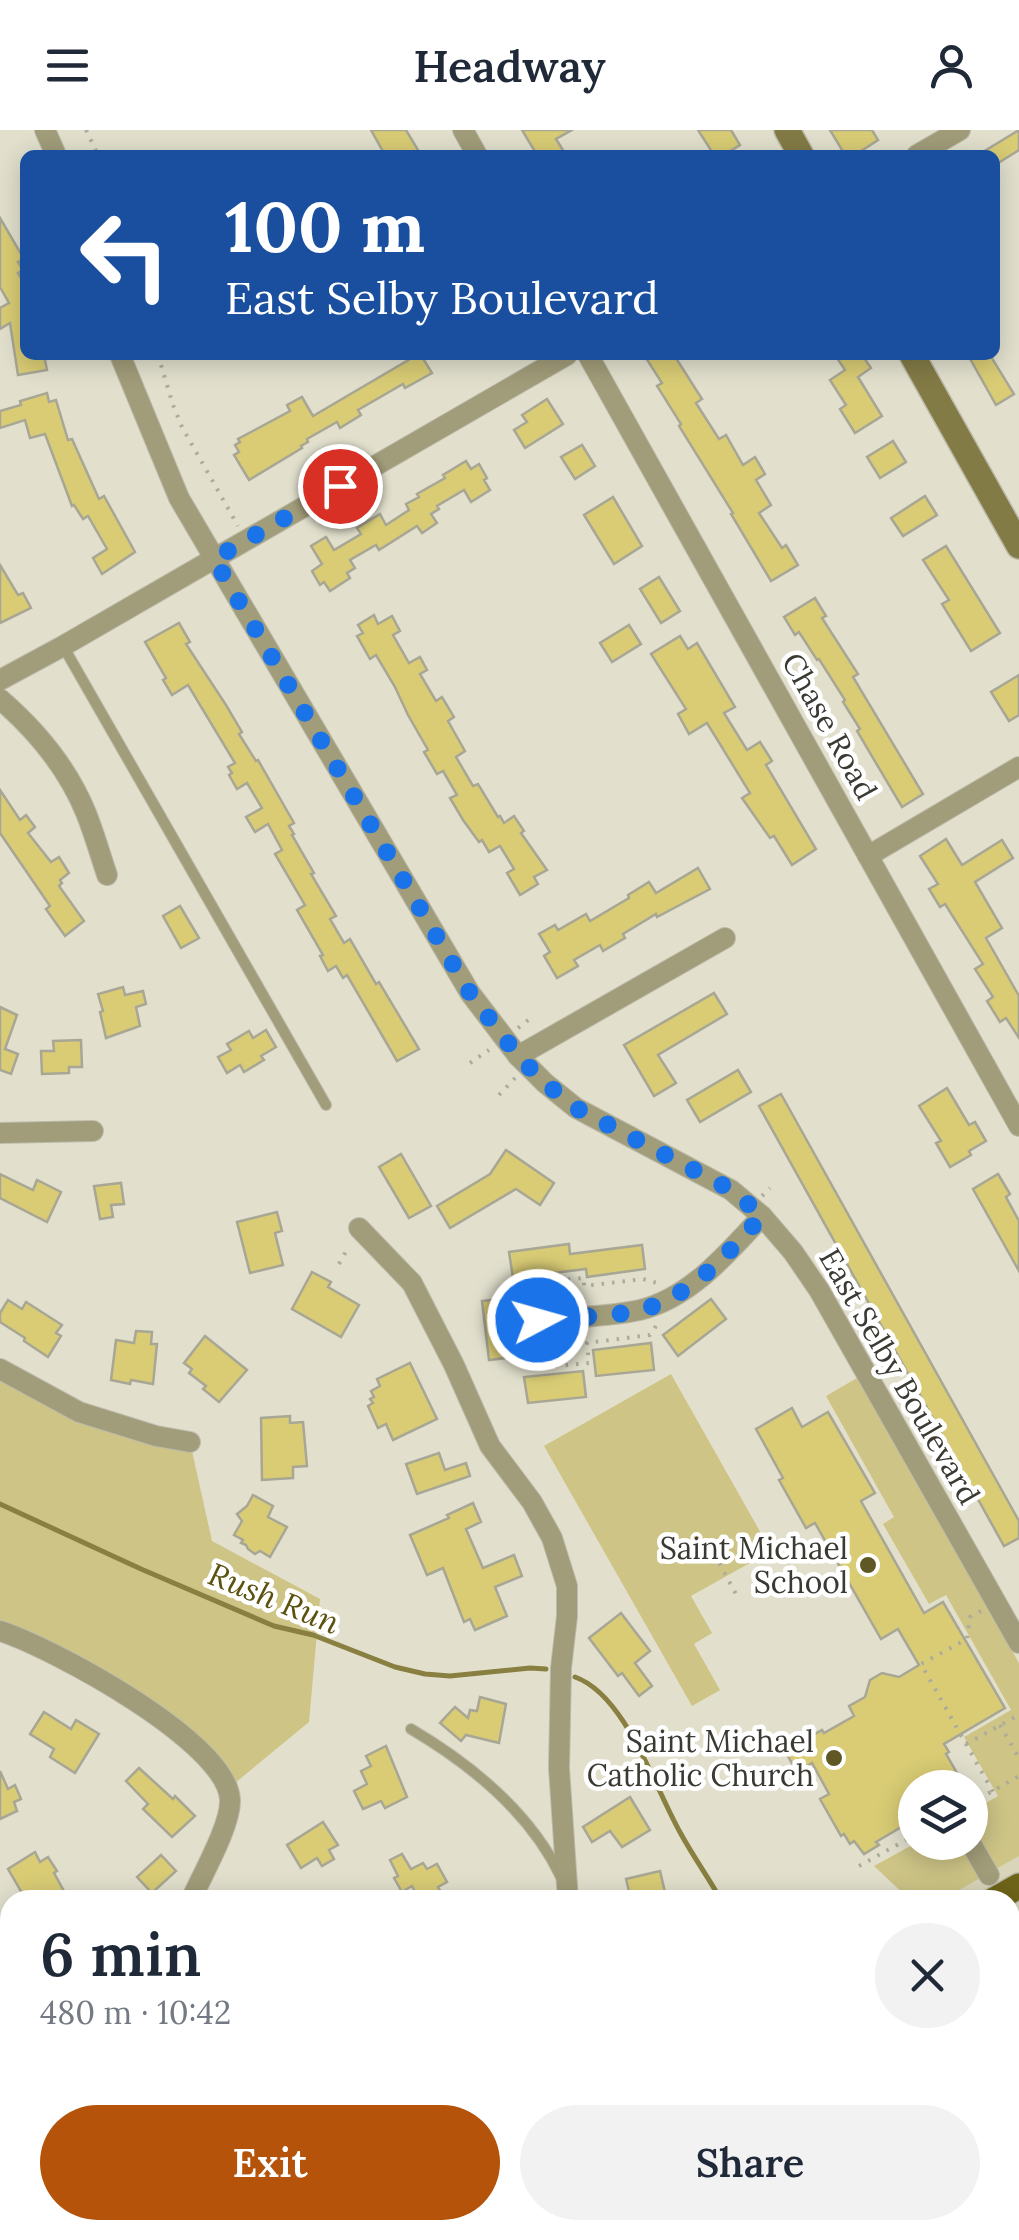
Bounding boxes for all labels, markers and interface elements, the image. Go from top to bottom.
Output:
text: Headway [413,37,606,94]
icon: menu [40,38,95,93]
icon: person [924,38,979,93]
text: 100 m [225,182,425,271]
icon: left [60,190,190,320]
text: East Selby Boulevard [225,269,659,326]
pin [298,444,383,529]
icon: arrive [313,459,368,514]
street label: Chase Road [774,646,886,806]
street label: East Selby Boulevard [810,1241,989,1511]
position arrow [486,1268,590,1372]
place label: Saint Michael School [660,1529,848,1601]
water label: Rush Run [202,1553,346,1643]
marker: Saint Michael School [857,1554,879,1576]
place label: Saint Michael Catholic Church [587,1722,814,1794]
marker: Saint Michael Catholic Church [823,1747,845,1769]
map controls [898,1770,988,1860]
button: layers [898,1770,988,1860]
text: 6 min [40,1916,201,1992]
button: close [875,1923,980,2028]
text: 480 m · 10:42 [40,1992,231,2033]
button: Exit [40,2105,500,2220]
button: Share [520,2105,980,2220]

